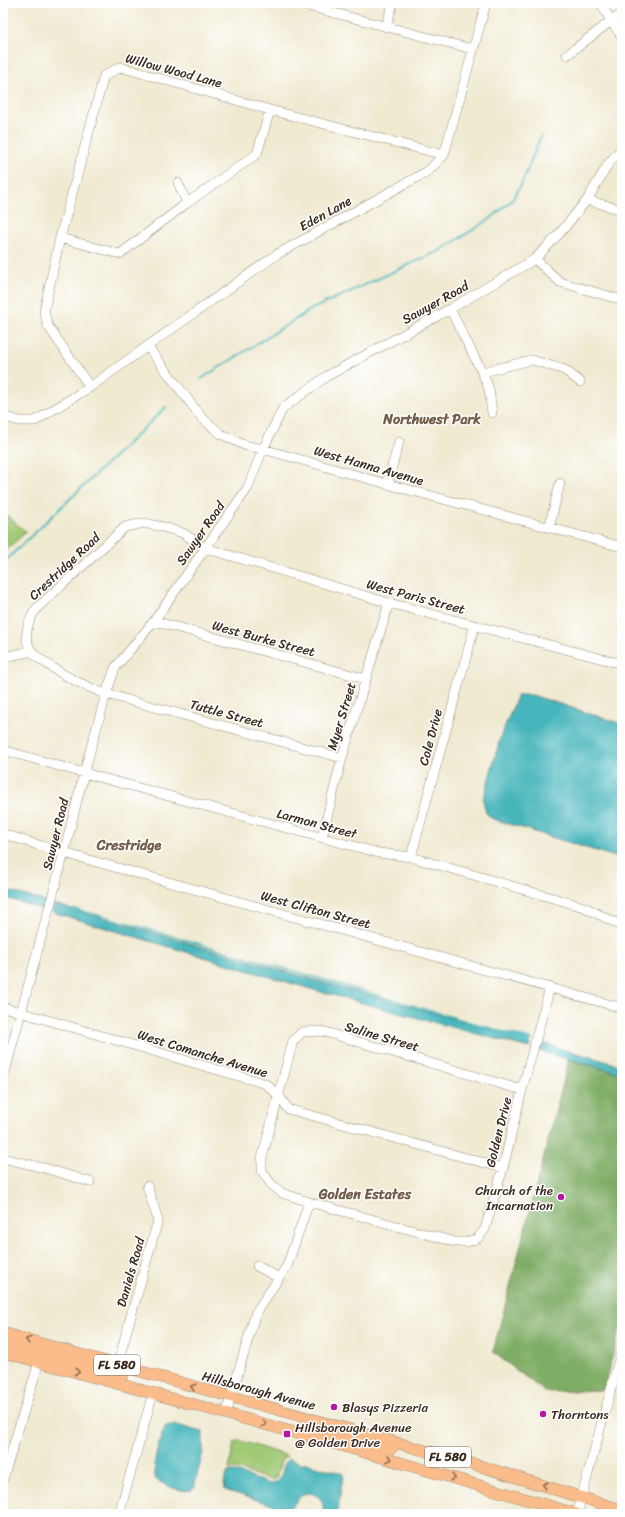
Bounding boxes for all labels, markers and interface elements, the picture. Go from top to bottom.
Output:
street label: Willow Wood Lane [123,47,225,94]
street label: Eden Lane [295,190,356,237]
street label: Sawyer Road [398,274,474,330]
district label: Northwest Park [382,407,481,432]
street label: West Hanna Avenue [311,439,426,492]
street label: Sawyer Road [170,496,232,570]
street label: Crestridge Road [23,526,106,606]
street label: West Paris Street [364,572,468,621]
street label: West Burke Street [210,614,318,663]
street label: Myer Street [320,679,363,753]
street label: Tuttle Street [188,693,267,734]
street label: Cole Drive [412,706,449,768]
street label: Sawyer Road [35,795,76,873]
street label: Larmon Street [274,802,360,845]
district label: Crestridge [96,833,162,858]
street label: West Clifton Street [258,884,374,935]
street label: Saline Street [342,1015,422,1058]
street label: West Comanche Avenue [135,1023,271,1084]
street label: Golden Drive [479,1094,518,1170]
place label: Church of the Incarnation [475,1179,553,1217]
district label: Golden Estates [318,1182,412,1207]
marker: Church of the Incarnation [556,1192,566,1202]
street label: Daniels Road [110,1234,152,1310]
one-way arrow [24,1336,31,1345]
road number: FL 580 [94,1355,140,1375]
street label: Hillsborough Avenue [200,1364,319,1417]
one-way arrow [73,1367,80,1376]
one-way arrow [190,1383,197,1392]
place label: Blasys Pizzeria [342,1396,428,1419]
marker: Blasys Pizzeria [329,1402,339,1412]
place label: Thorntons [551,1403,609,1426]
marker: Thorntons [538,1409,548,1419]
place label: Hillsborough Avenue @ Golden Drive [295,1416,412,1454]
one-way arrow [260,1419,267,1428]
marker: Hillsborough Avenue @ Golden Drive [282,1429,292,1439]
road number: FL 580 [425,1447,471,1467]
one-way arrow [385,1454,392,1463]
one-way arrow [450,1473,457,1482]
one-way arrow [542,1482,549,1490]

